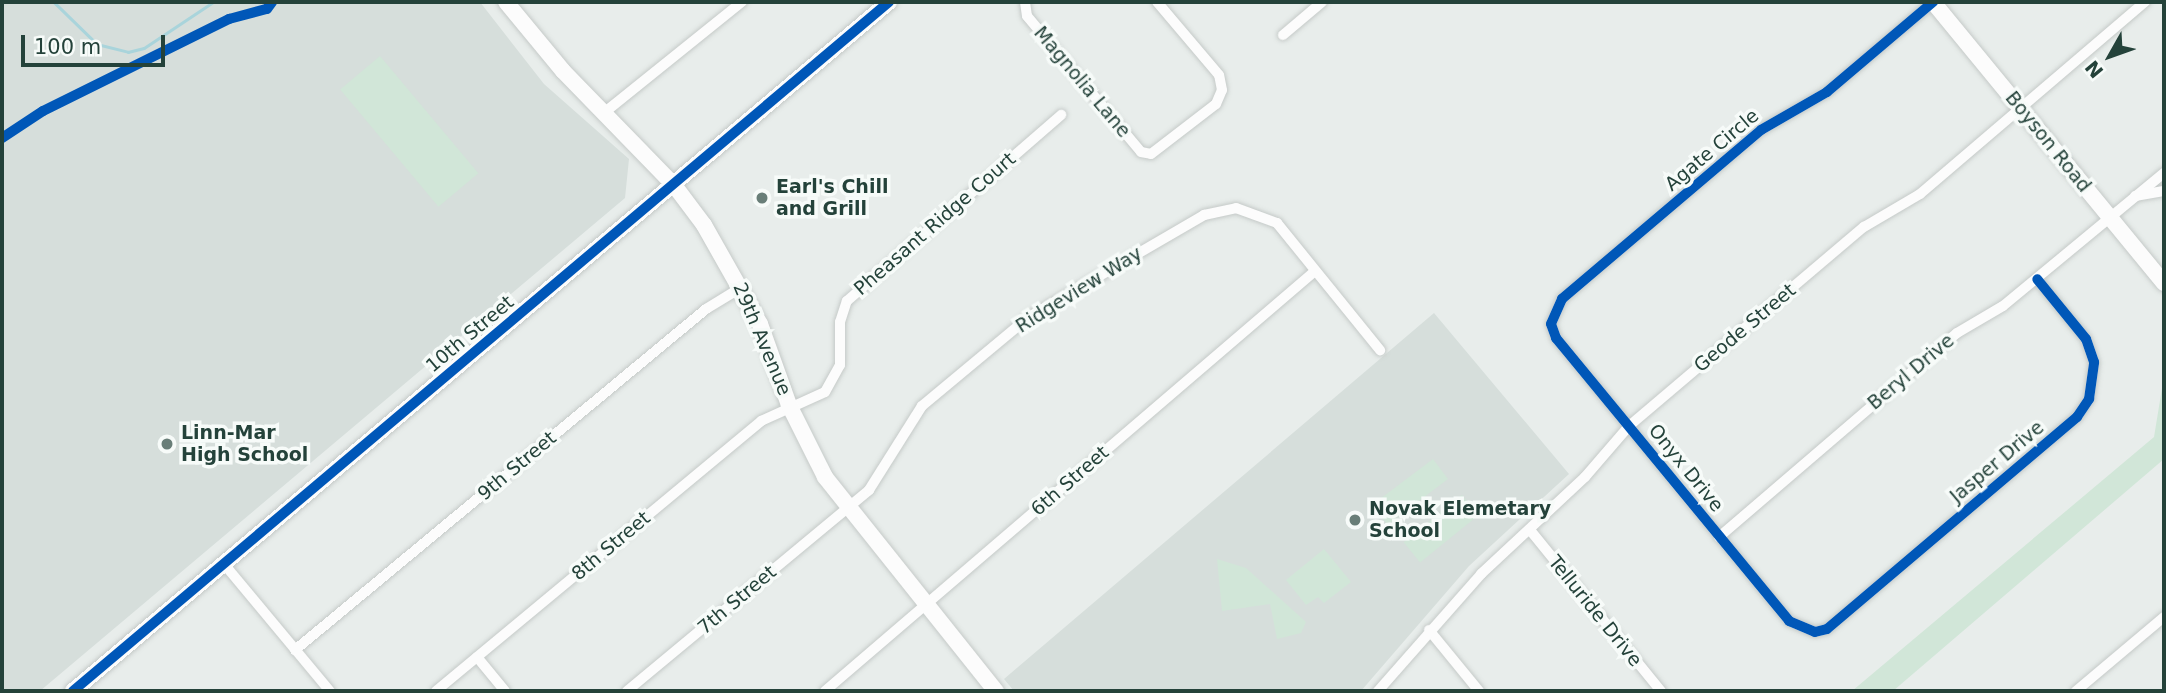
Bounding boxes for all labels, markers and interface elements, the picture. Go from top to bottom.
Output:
scale bar [24,21,168,65]
north arrow [2075,21,2145,91]
street label: Magnolia Lane [1029,22,1135,142]
text: 100 m [34,35,101,59]
text: N [2080,56,2107,83]
street label: Boyson Road [2000,87,2096,197]
street label: Agate Circle [1661,104,1763,196]
street label: Pheasant Ridge Court [850,148,1020,300]
place label: Earl's Chill and Grill [776,176,888,220]
marker: Earl's Chill and Grill [754,190,770,206]
street label: Ridgeview Way [1012,242,1146,338]
street label: 29th Avenue [728,279,796,399]
street label: Geode Street [1690,279,1800,377]
street label: 10th Street [422,291,518,377]
street label: Beryl Drive [1863,329,1959,415]
street label: Jasper Drive [1945,416,2049,508]
street label: Onyx Drive [1644,420,1728,516]
place label: Linn-Mar High School [181,422,308,466]
street label: 9th Street [473,427,561,505]
marker: Linn-Mar High School [159,436,175,452]
street label: 6th Street [1027,441,1113,521]
place label: Novak Elemetary School [1369,498,1551,542]
street label: 8th Street [567,507,655,585]
marker: Novak Elemetary School [1347,512,1363,528]
street label: Telluride Drive [1543,551,1647,671]
street label: 7th Street [693,561,781,639]

